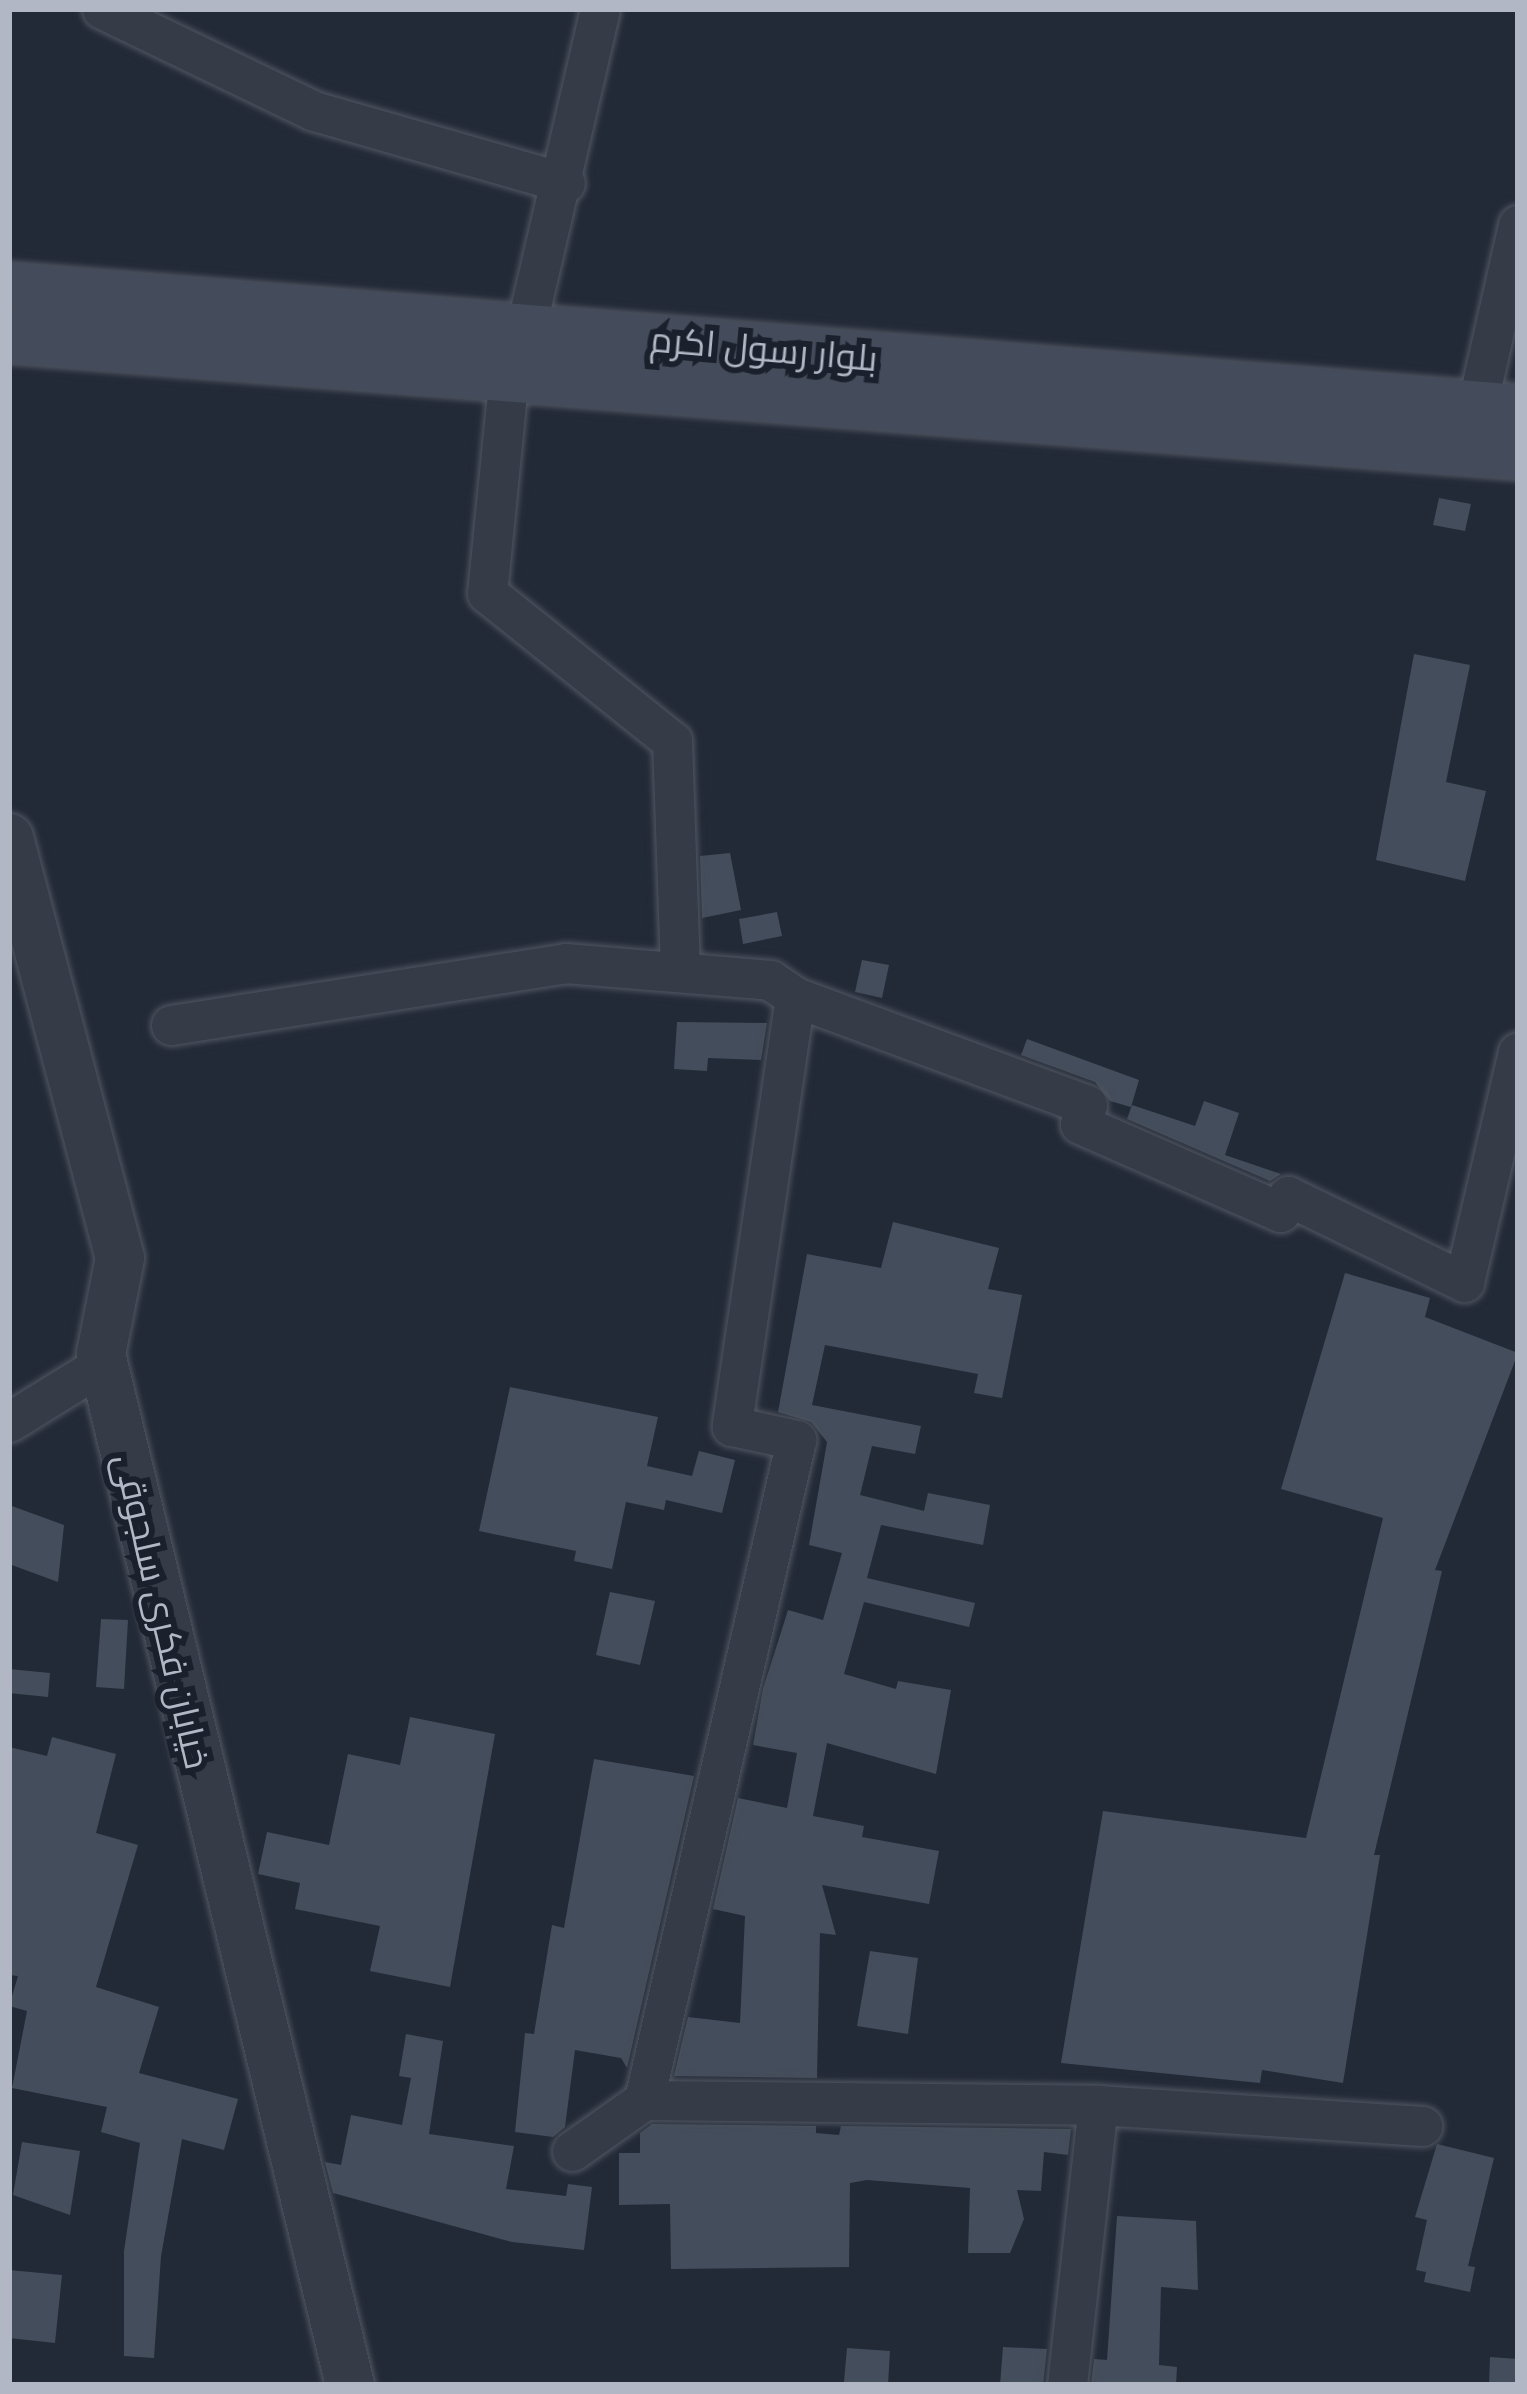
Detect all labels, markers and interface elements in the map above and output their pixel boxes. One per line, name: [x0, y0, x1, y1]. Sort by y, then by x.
street label: بلوار رسول اکرم: [648, 317, 880, 379]
street label: خیابان فکری سلجوقی: [106, 1449, 220, 1773]

